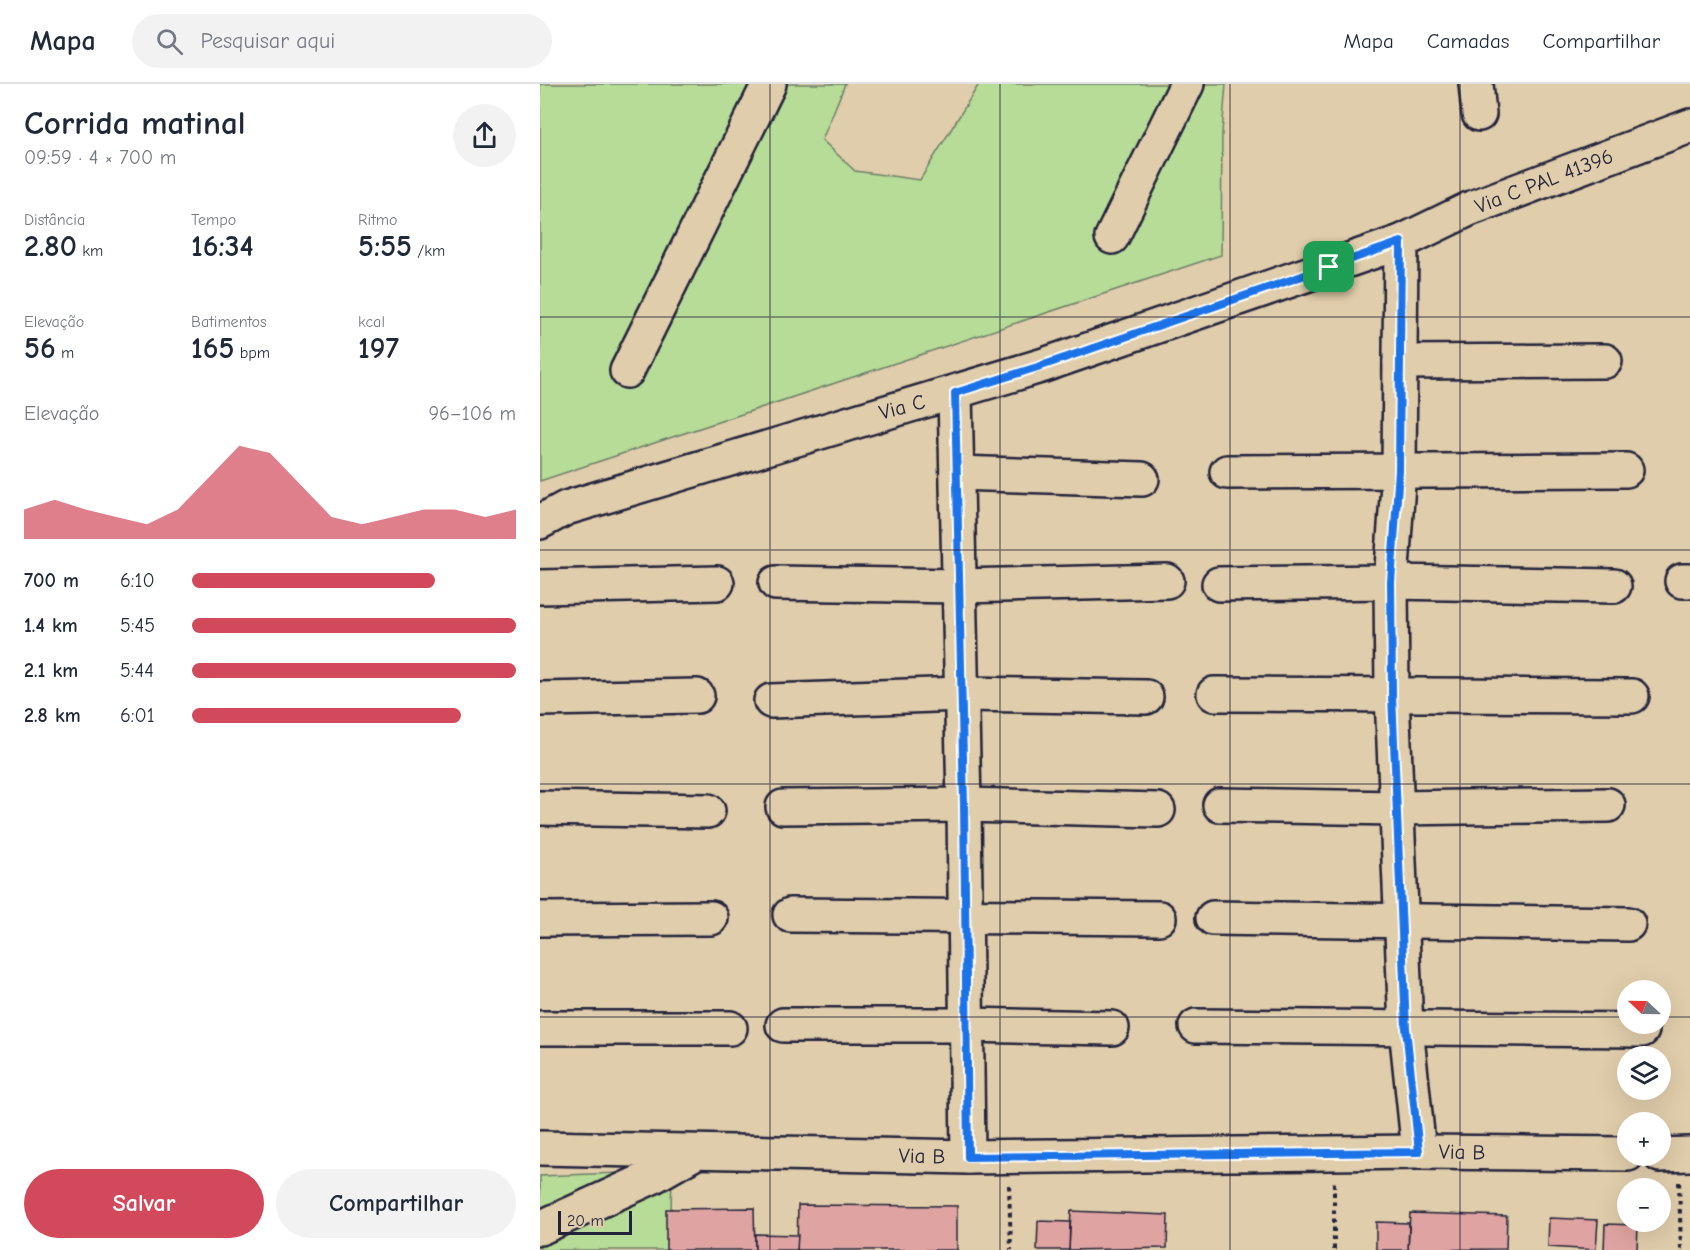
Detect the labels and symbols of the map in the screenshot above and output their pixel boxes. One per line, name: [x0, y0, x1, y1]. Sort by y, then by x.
street label: Via C PAL 41396: [1472, 144, 1616, 218]
pin: [1303, 241, 1354, 292]
street label: Via C: [876, 389, 928, 425]
north arrow: [1617, 980, 1671, 1034]
street label: Via B: [1438, 1140, 1486, 1164]
street label: Via B: [898, 1144, 946, 1168]
scale bar: [558, 1208, 632, 1236]

